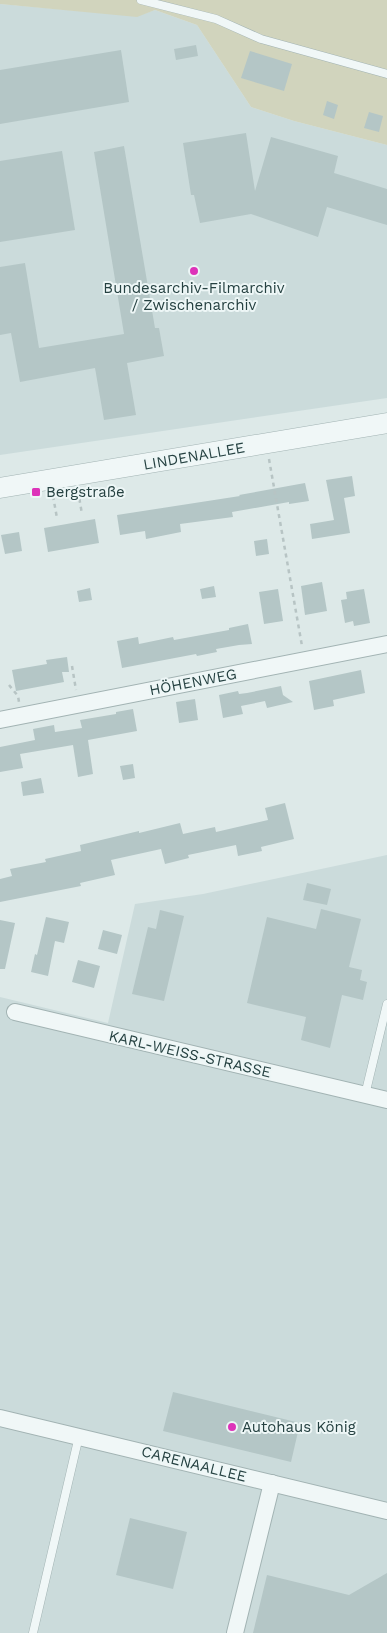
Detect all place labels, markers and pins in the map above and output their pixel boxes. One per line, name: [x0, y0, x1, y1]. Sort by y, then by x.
marker: Bundesarchiv-Filmarchiv / Zwischenarchiv: [188, 265, 200, 277]
place label: Bundesarchiv-Filmarchiv / Zwischenarchiv: [103, 279, 285, 314]
place label: Bergstraße: [46, 483, 125, 501]
marker: Bergstraße: [30, 486, 42, 498]
place label: Autohaus König: [242, 1418, 356, 1436]
marker: Autohaus König: [226, 1421, 238, 1433]

